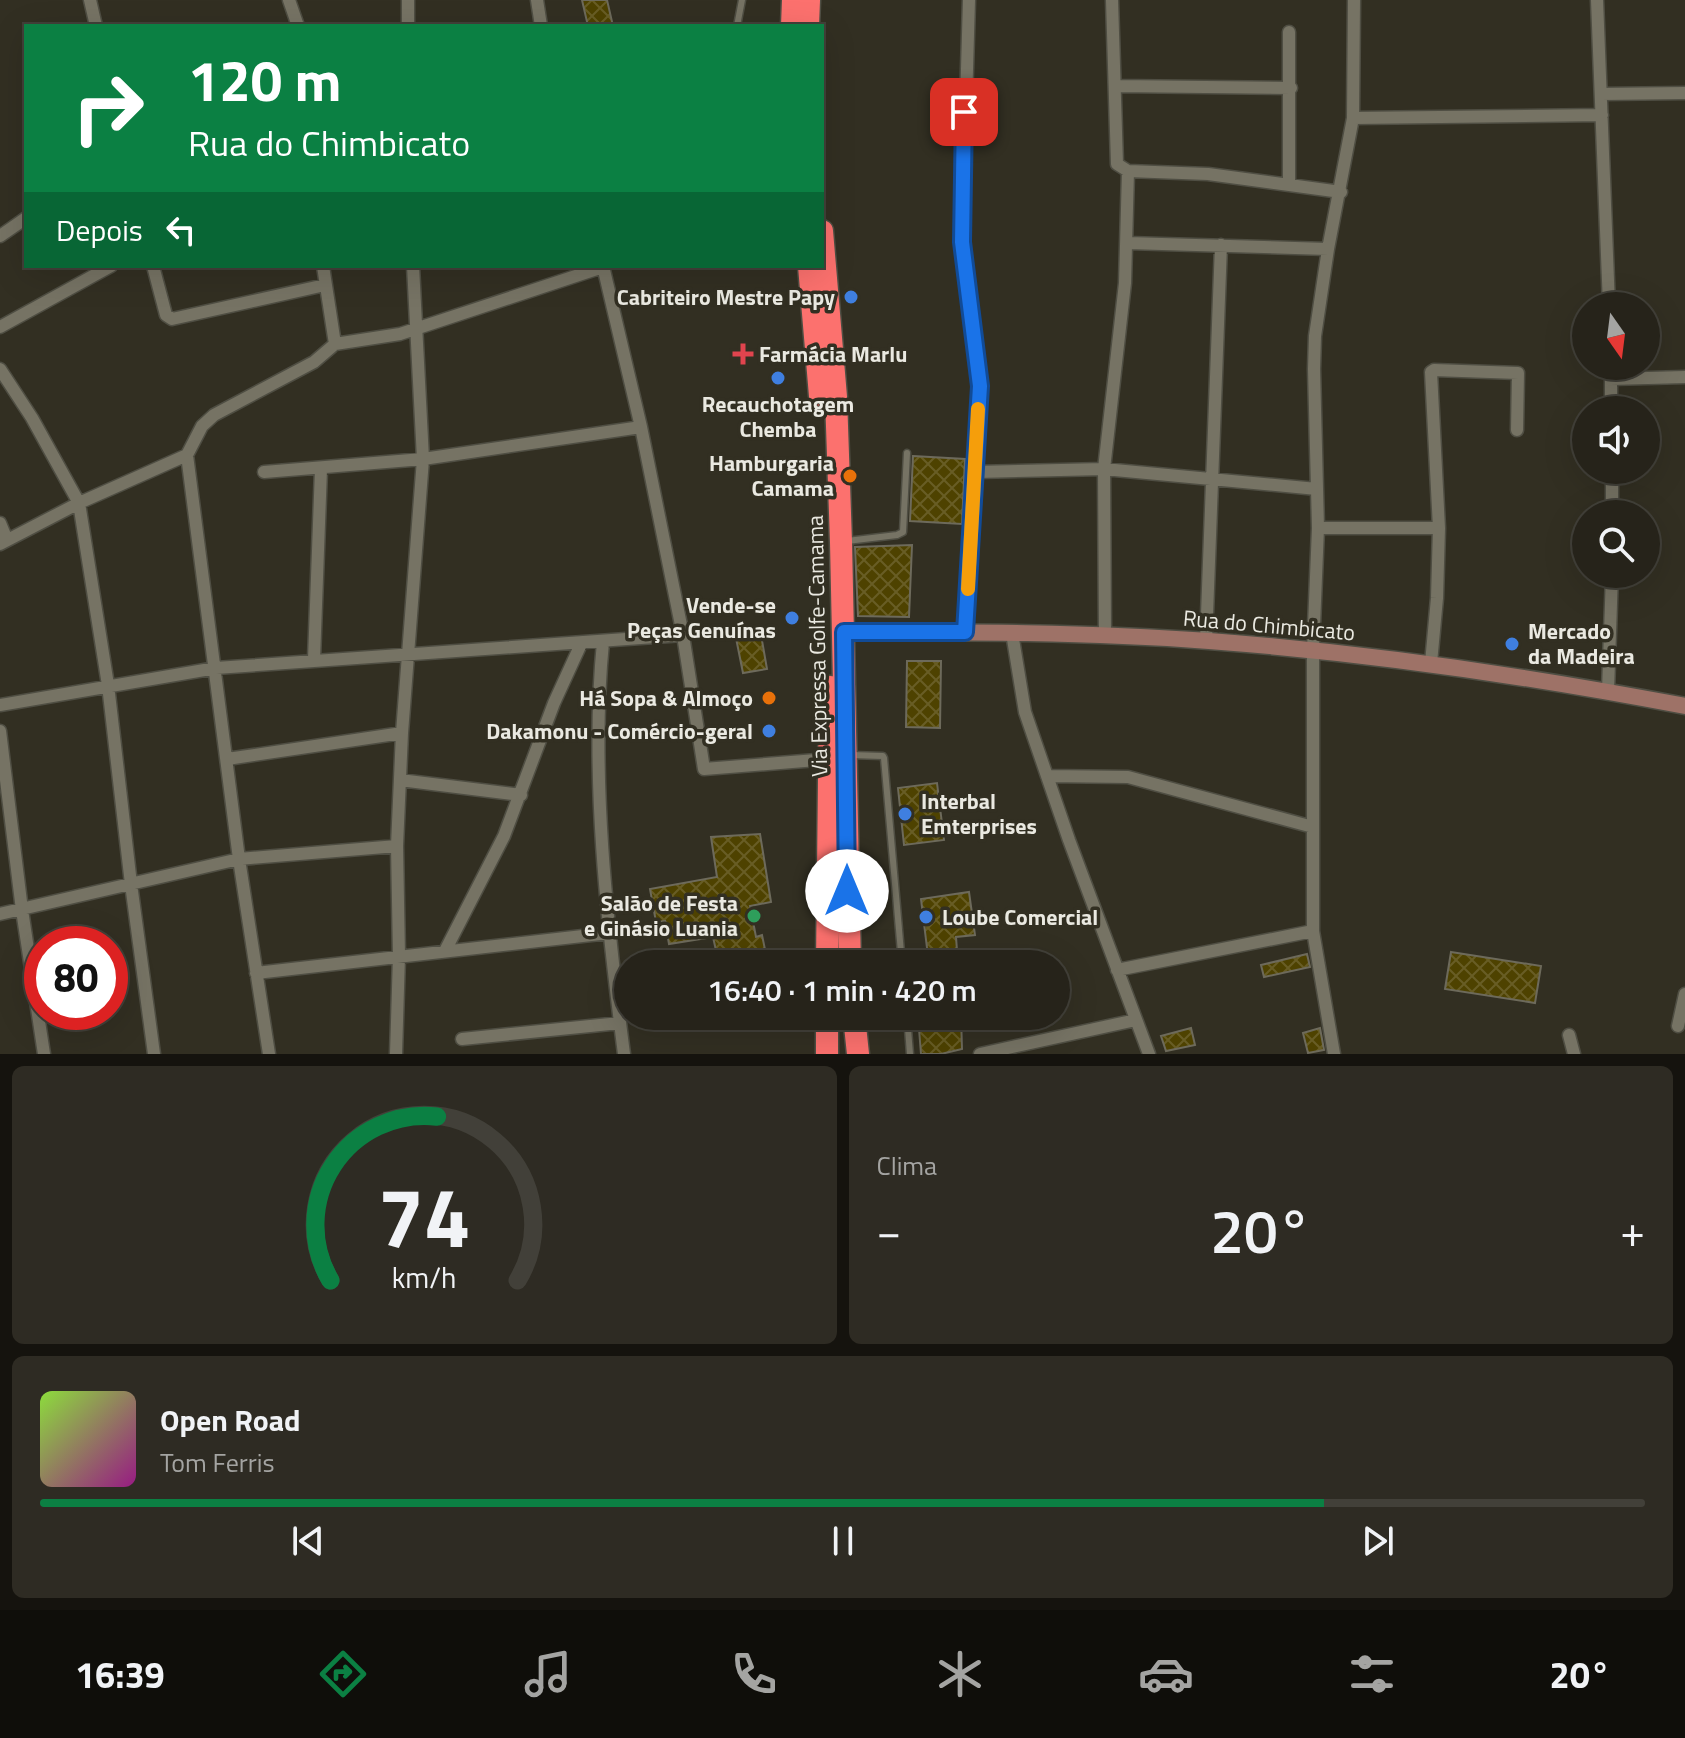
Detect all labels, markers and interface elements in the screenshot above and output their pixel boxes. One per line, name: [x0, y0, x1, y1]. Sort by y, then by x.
text: 120 m: [188, 38, 341, 123]
icon: right: [56, 56, 160, 160]
pin: [930, 78, 998, 146]
icon: arrive: [942, 90, 986, 134]
text: Rua do Chimbicato: [188, 115, 470, 170]
text: Depois: [56, 207, 143, 253]
icon: left: [159, 208, 203, 252]
place label: Cabriteiro Mestre Papy: [617, 280, 835, 314]
marker: Cabriteiro Mestre Papy: [842, 288, 860, 306]
north arrow: [1572, 292, 1660, 380]
map controls: [1572, 292, 1660, 588]
place label: Farmácia Marlu: [759, 337, 907, 371]
marker: Farmácia Marlu: [734, 345, 752, 363]
marker: Recauchotagem Chemba: [769, 369, 787, 387]
place label: Recauchotagem Chemba: [702, 387, 854, 446]
button: sound: [1572, 396, 1660, 484]
place label: Hamburgaria Camama: [709, 446, 834, 505]
marker: Hamburgaria Camama: [841, 467, 859, 485]
button: search: [1572, 500, 1660, 588]
street label: Via Expressa Golfe-Camama: [798, 515, 836, 777]
place label: Vende-se Peças Genuínas: [627, 588, 776, 647]
street label: Rua do Chimbicato: [1182, 601, 1356, 649]
marker: Vende-se Peças Genuínas: [783, 609, 801, 627]
place label: Mercado da Madeira: [1528, 614, 1635, 673]
marker: Mercado da Madeira: [1503, 635, 1521, 653]
place label: Há Sopa & Almoço: [579, 681, 753, 715]
marker: Há Sopa & Almoço: [760, 689, 778, 707]
place label: Dakamonu - Comércio-geral: [486, 714, 753, 748]
marker: Dakamonu - Comércio-geral: [760, 722, 778, 740]
place label: Interbal Emterprises: [921, 784, 1037, 843]
marker: Interbal Emterprises: [896, 805, 914, 823]
position arrow: [805, 849, 889, 933]
place label: Salão de Festa e Ginásio Luania: [584, 886, 738, 945]
place label: Loube Comercial: [942, 900, 1098, 934]
marker: Salão de Festa e Ginásio Luania: [745, 907, 763, 925]
marker: Loube Comercial: [917, 908, 935, 926]
speed limit sign: 80: [24, 926, 128, 1030]
text: 16:40 · 1 min · 420 m: [707, 967, 977, 1013]
text: Clima: [877, 1146, 937, 1185]
text: 74: [378, 1153, 471, 1279]
text: 20°: [1210, 1185, 1311, 1276]
text: −: [877, 1197, 901, 1264]
text: +: [1620, 1197, 1645, 1264]
text: km/h: [392, 1256, 457, 1299]
text: Open Road: [160, 1397, 301, 1443]
text: Tom Ferris: [160, 1443, 275, 1482]
icon: previous: [286, 1519, 330, 1563]
icon: pause: [821, 1519, 865, 1563]
icon: next: [1356, 1519, 1400, 1563]
icon: directions: [315, 1646, 371, 1702]
icon: music: [520, 1646, 576, 1702]
icon: phone: [726, 1646, 782, 1702]
icon: climate: [932, 1646, 988, 1702]
icon: car: [1138, 1646, 1194, 1702]
icon: filters: [1344, 1646, 1400, 1702]
text: 16:39: [75, 1647, 165, 1702]
text: 20°: [1550, 1647, 1610, 1702]

